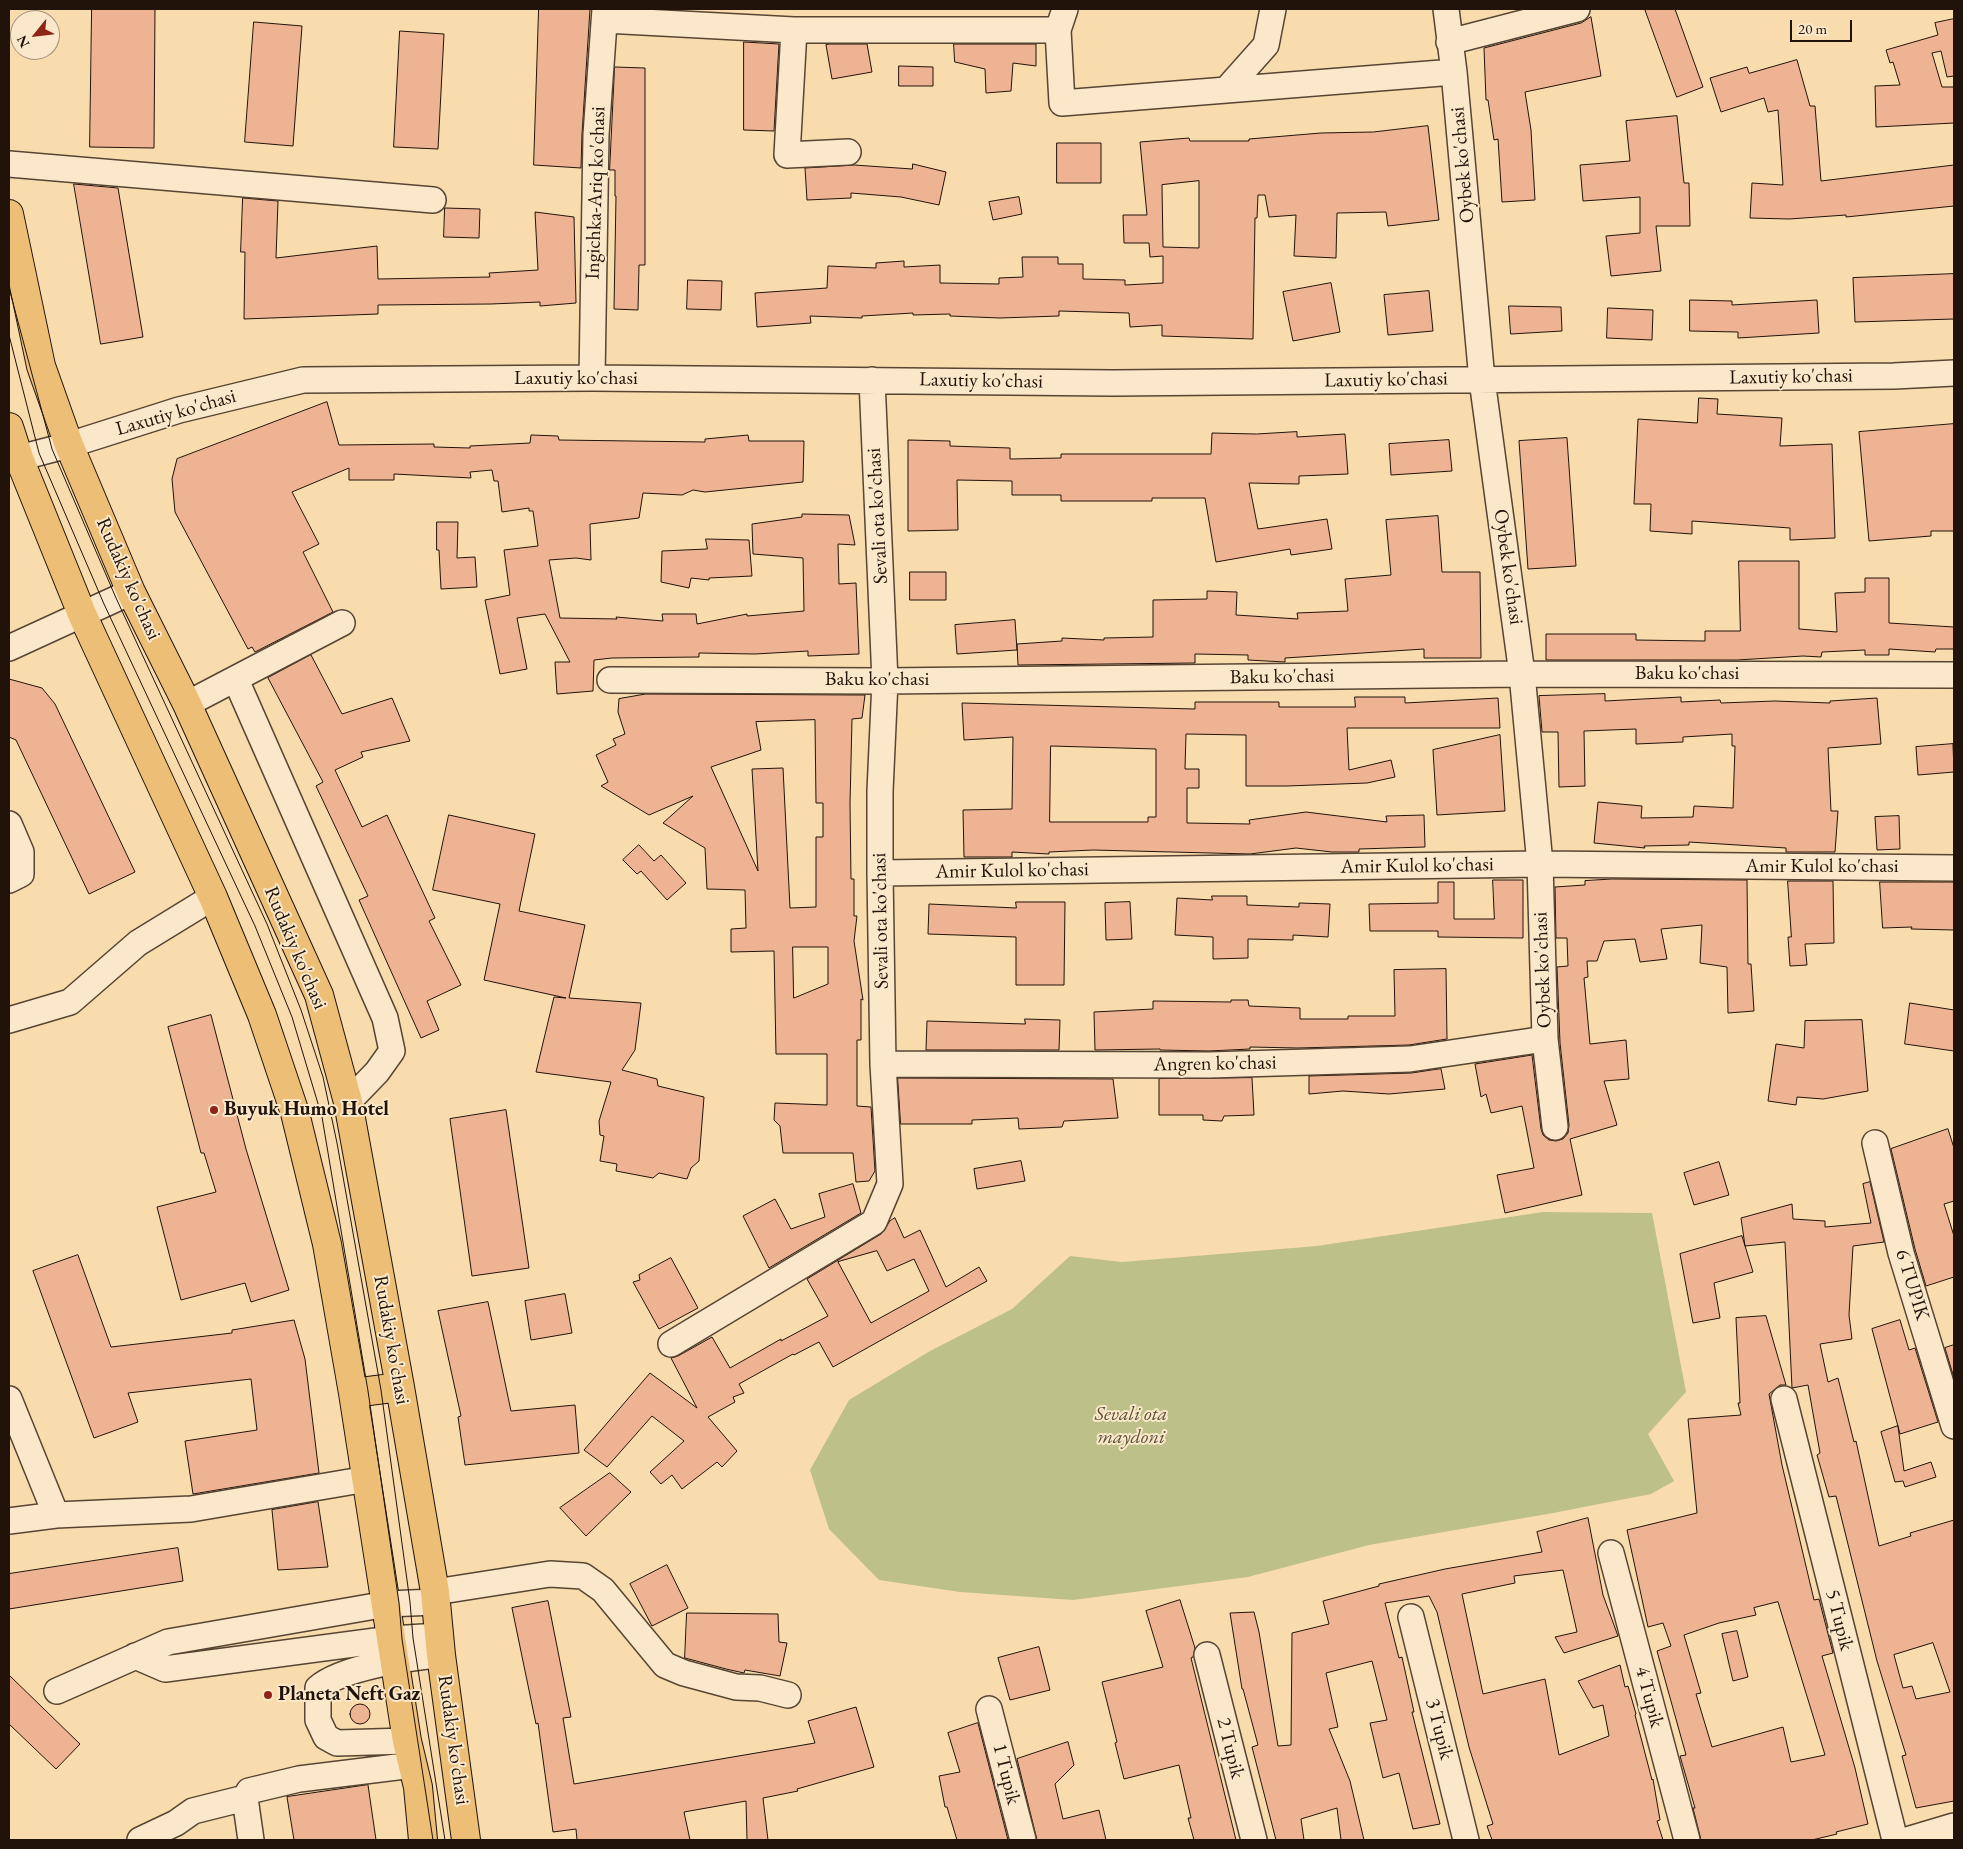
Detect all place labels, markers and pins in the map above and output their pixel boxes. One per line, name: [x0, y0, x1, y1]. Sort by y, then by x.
place label: Buyuk Humo Hotel: [224, 1098, 389, 1122]
marker: Buyuk Humo Hotel: [208, 1104, 220, 1116]
place label: Planeta Neft Gaz: [278, 1683, 420, 1707]
marker: Planeta Neft Gaz: [262, 1689, 274, 1701]

